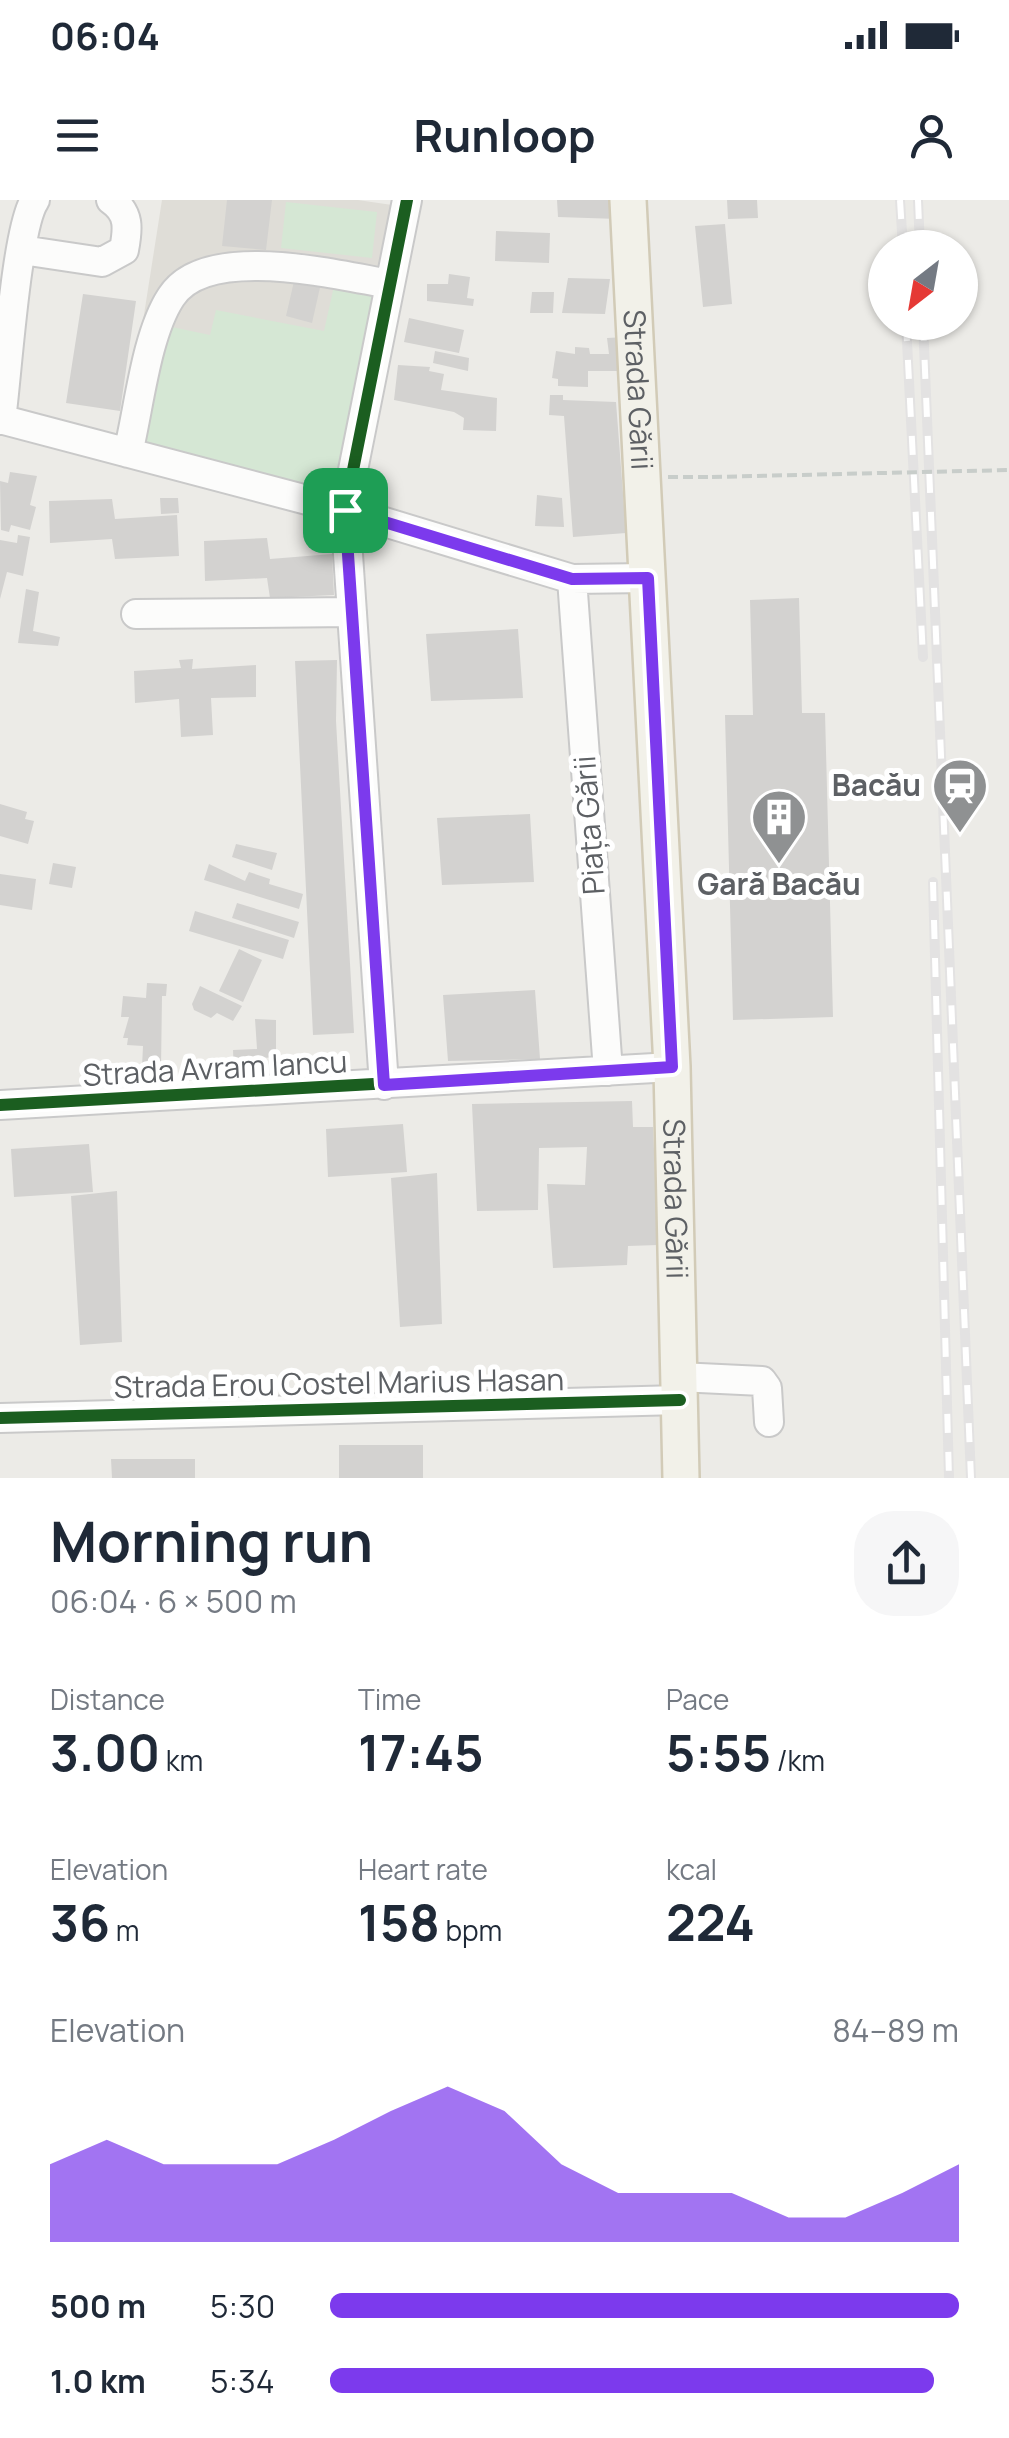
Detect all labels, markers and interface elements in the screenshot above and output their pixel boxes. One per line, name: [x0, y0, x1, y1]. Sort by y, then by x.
text: 06:04: [50, 9, 160, 61]
text: Runloop: [414, 104, 595, 166]
icon: menu: [50, 108, 105, 163]
icon: person: [904, 108, 959, 163]
north arrow: [868, 230, 978, 340]
map controls: [868, 230, 978, 340]
street label: Strada Gării: [615, 308, 664, 471]
pin: [303, 468, 388, 553]
icon: arrive: [318, 483, 373, 538]
street label: Piața Gării: [563, 754, 614, 896]
station icon: Bacău: [930, 756, 990, 835]
place label: Bacău: [832, 764, 921, 805]
building icon: Gară Bacău: [749, 787, 809, 866]
place label: Gară Bacău: [697, 863, 861, 904]
street label: Strada Avram Iancu: [82, 1040, 348, 1095]
street label: Strada Gării: [654, 1118, 699, 1280]
street label: Strada Erou Costel Marius Hasan: [113, 1358, 565, 1407]
text: Morning run: [50, 1503, 373, 1579]
button: share: [854, 1511, 959, 1616]
text: 06:04 · 6 × 500 m: [50, 1579, 297, 1623]
text: Distance: [50, 1680, 165, 1718]
text: Time: [358, 1680, 421, 1718]
text: Pace: [666, 1680, 729, 1718]
text: 3.00: [50, 1718, 160, 1786]
text: 17:45: [358, 1718, 483, 1786]
text: 5:55: [666, 1718, 771, 1786]
text: km: [160, 1741, 203, 1779]
text: /km: [771, 1741, 825, 1779]
text: Elevation: [50, 1850, 168, 1888]
text: Heart rate: [358, 1850, 488, 1888]
text: kcal: [666, 1850, 717, 1888]
text: 36: [50, 1888, 110, 1956]
text: 158: [358, 1888, 440, 1956]
text: 224: [666, 1888, 755, 1956]
text: m: [110, 1911, 140, 1949]
text: bpm: [440, 1911, 502, 1949]
text: Elevation: [50, 2008, 185, 2052]
text: 84–89 m: [832, 2008, 959, 2052]
text: 500 m: [50, 2284, 146, 2328]
text: 5:30: [210, 2284, 275, 2328]
text: 1.0 km: [50, 2359, 146, 2403]
text: 5:34: [210, 2359, 275, 2403]

